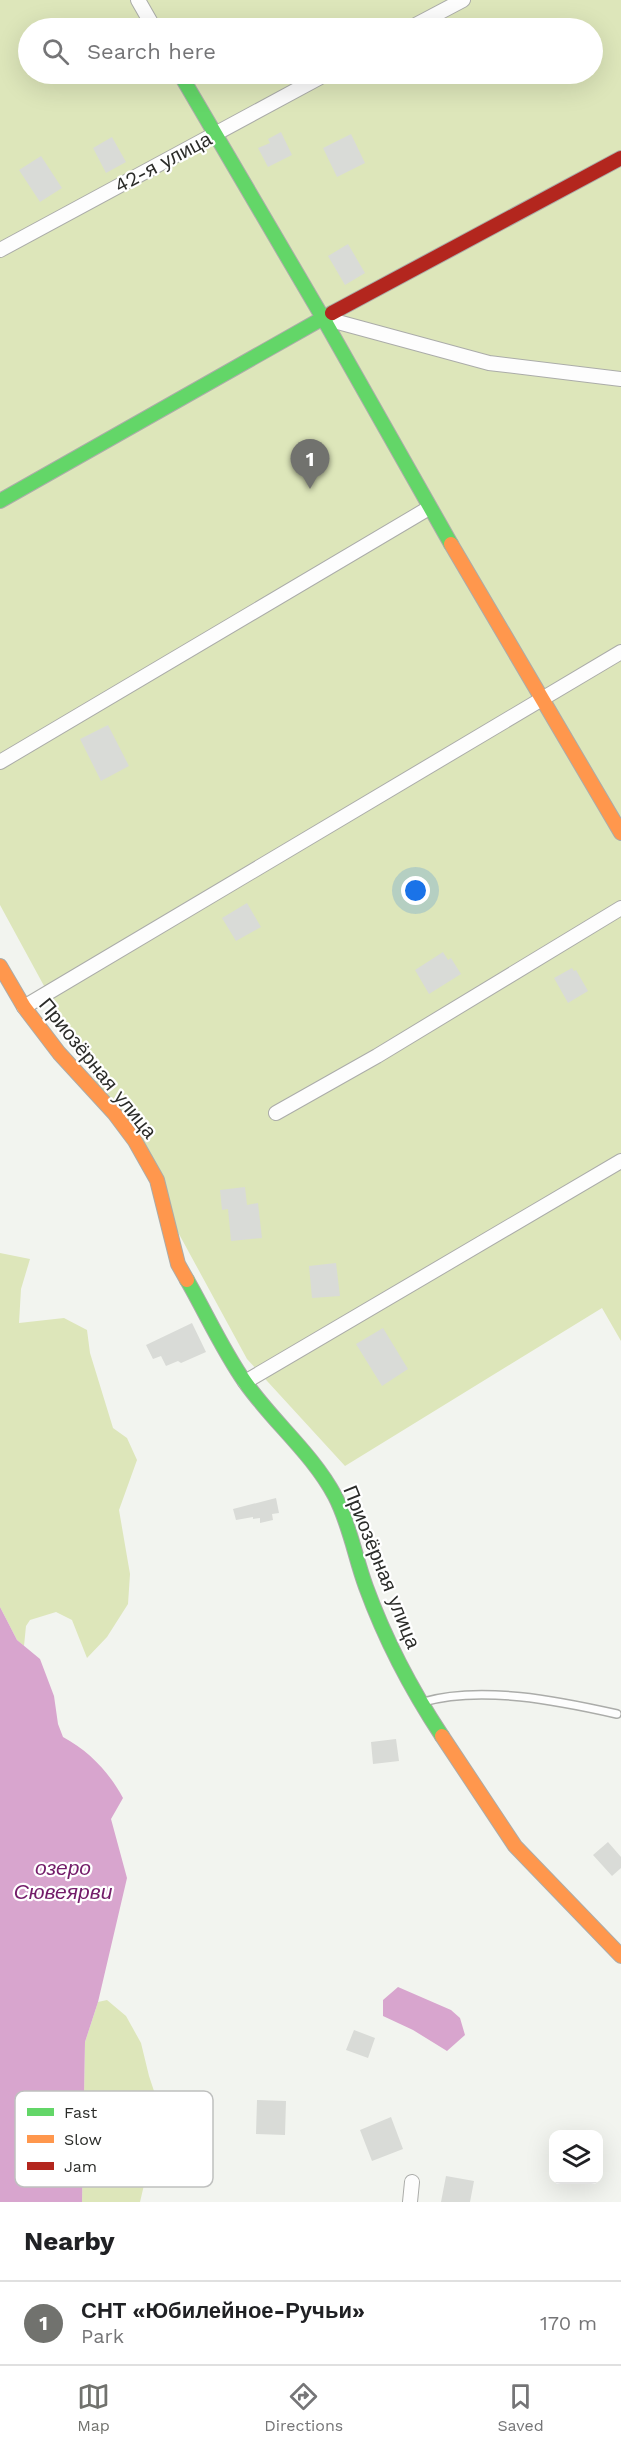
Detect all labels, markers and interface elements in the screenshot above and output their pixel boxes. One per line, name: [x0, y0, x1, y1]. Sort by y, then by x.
search box: [18, 18, 603, 84]
icon: search: [39, 35, 72, 68]
text: Search here: [87, 39, 216, 64]
street label: 42-я улица: [110, 126, 216, 198]
pin: 1: [290, 440, 330, 489]
your location: [401, 876, 430, 905]
street label: Приозёрная улица: [34, 993, 163, 1144]
street label: Приозёрная улица: [338, 1482, 426, 1653]
water label: озеро Сювеярви: [14, 1855, 113, 1904]
legend: [15, 2091, 213, 2187]
text: Fast: [64, 2103, 97, 2122]
text: Slow: [64, 2130, 102, 2149]
map controls: [549, 2130, 603, 2184]
button: layers: [549, 2130, 603, 2184]
text: Jam: [64, 2157, 97, 2176]
text: Nearby: [24, 2226, 115, 2256]
text: СНТ «Юбилейное-Ручьи»: [81, 2298, 365, 2323]
text: 1: [39, 2311, 48, 2335]
text: 170 m: [540, 2311, 597, 2335]
text: Park: [81, 2324, 124, 2348]
tab: Map: [77, 2380, 110, 2435]
tab: Directions: [264, 2380, 343, 2435]
tab: Saved: [497, 2380, 544, 2435]

